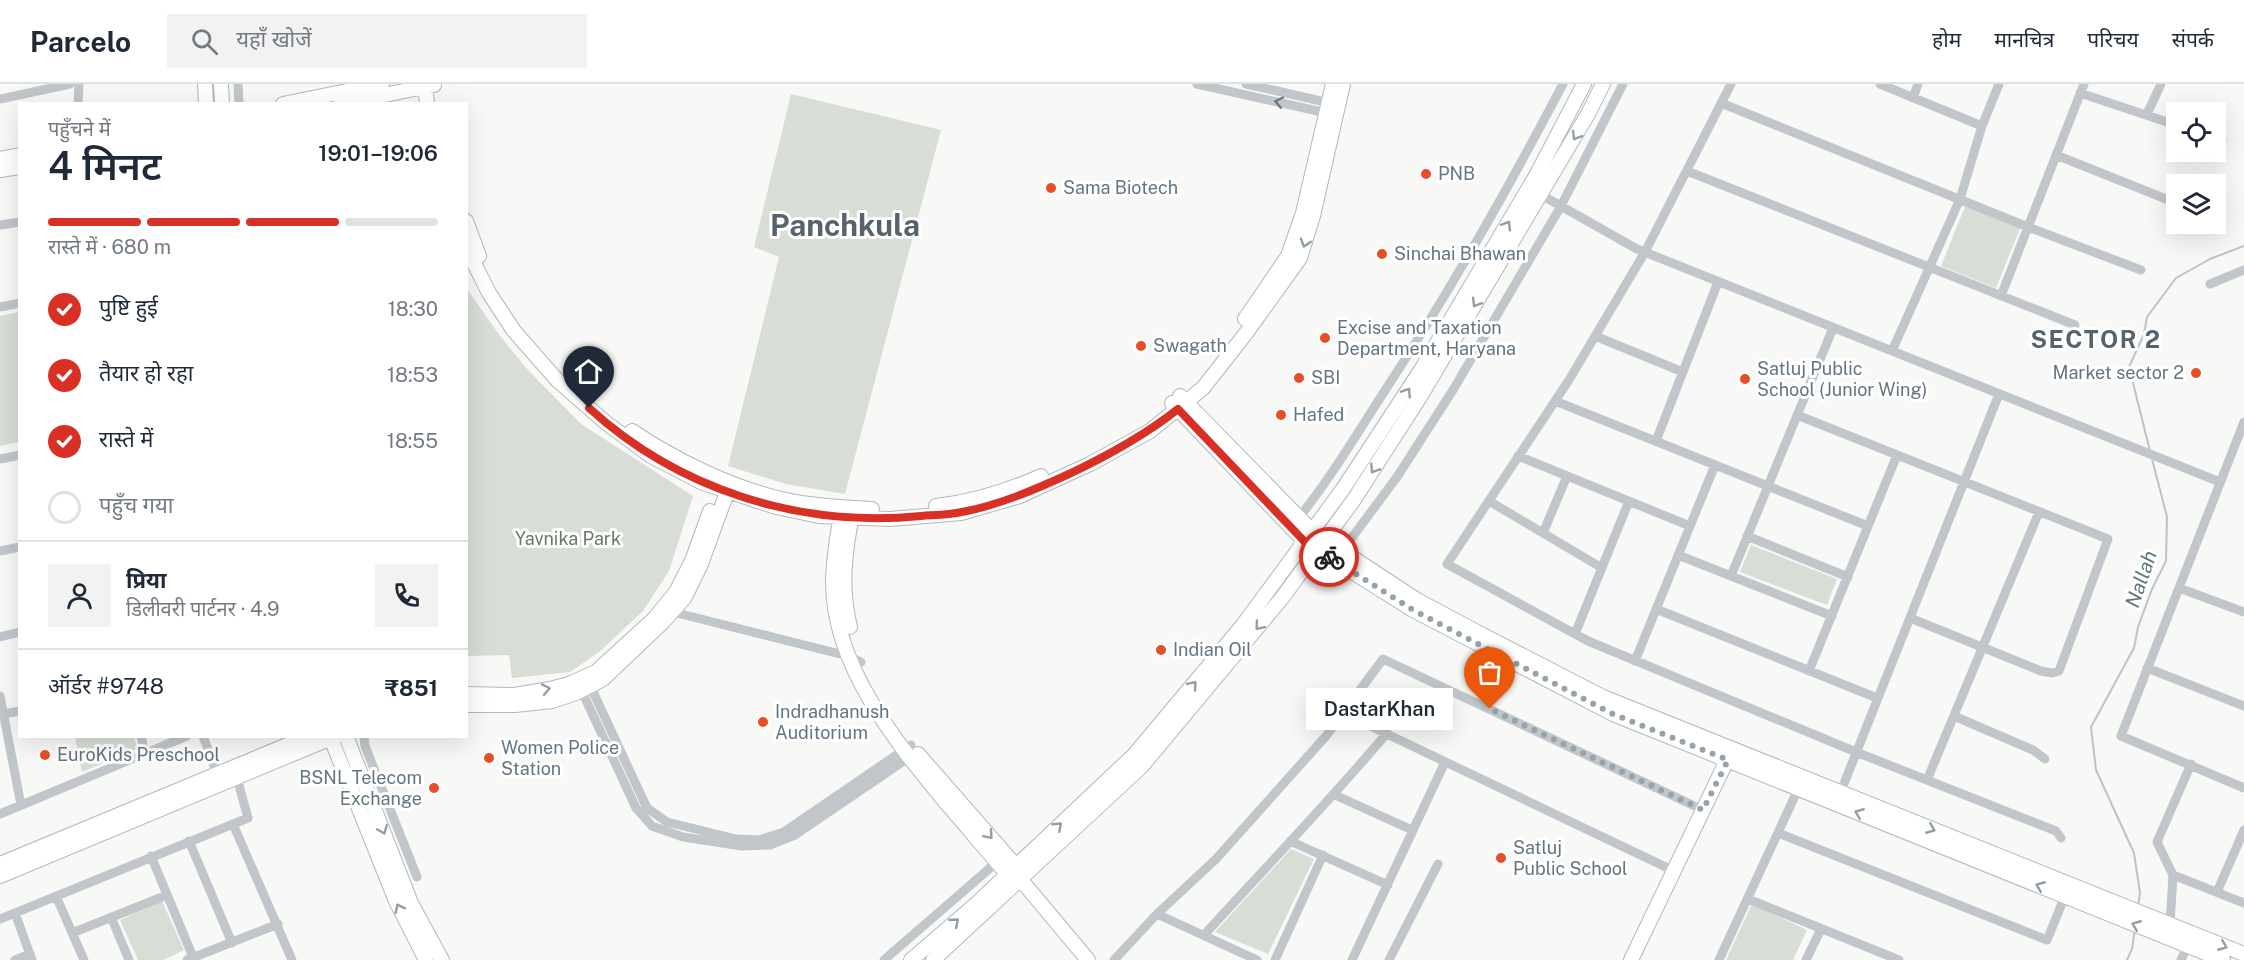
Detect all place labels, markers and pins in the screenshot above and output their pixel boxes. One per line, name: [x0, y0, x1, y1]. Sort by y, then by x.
place label: PNB: [1438, 163, 1475, 184]
marker: PNB: [1419, 167, 1433, 181]
place label: Sama Biotech: [1063, 177, 1178, 198]
marker: Sama Biotech: [1044, 181, 1058, 195]
place label: Sinchai Bhawan: [1394, 243, 1526, 264]
marker: Sinchai Bhawan: [1375, 247, 1389, 261]
place label: Excise and Taxation Department, Haryana: [1337, 317, 1516, 359]
marker: Excise and Taxation Department, Haryana: [1318, 331, 1332, 345]
place label: Swagath: [1153, 335, 1227, 356]
marker: Swagath: [1134, 339, 1148, 353]
pin: [563, 346, 614, 408]
place label: Satluj Public School (Junior Wing): [1757, 358, 1927, 400]
place label: Market sector 2: [2053, 362, 2184, 383]
marker: Market sector 2: [2189, 366, 2203, 380]
place label: SBI: [1311, 367, 1340, 388]
marker: SBI: [1292, 371, 1306, 385]
marker: Satluj Public School (Junior Wing): [1738, 372, 1752, 386]
place label: Hafed: [1293, 404, 1344, 425]
marker: Hafed: [1274, 408, 1288, 422]
place label: Indian Oil: [1173, 639, 1252, 660]
marker: Indian Oil: [1154, 643, 1168, 657]
pin: [1464, 647, 1515, 709]
callout: DastarKhan: [1307, 688, 1454, 730]
place label: Indradhanush Auditorium: [775, 701, 889, 743]
marker: Indradhanush Auditorium: [756, 715, 770, 729]
place label: Women Police Station: [501, 737, 619, 779]
place label: EuroKids Preschool: [57, 744, 220, 765]
marker: EuroKids Preschool: [38, 748, 52, 762]
marker: Women Police Station: [482, 751, 496, 765]
place label: BSNL Telecom Exchange: [299, 767, 422, 809]
marker: BSNL Telecom Exchange: [427, 781, 441, 795]
place label: Satluj Public School: [1513, 837, 1627, 879]
marker: Satluj Public School: [1494, 851, 1508, 865]

